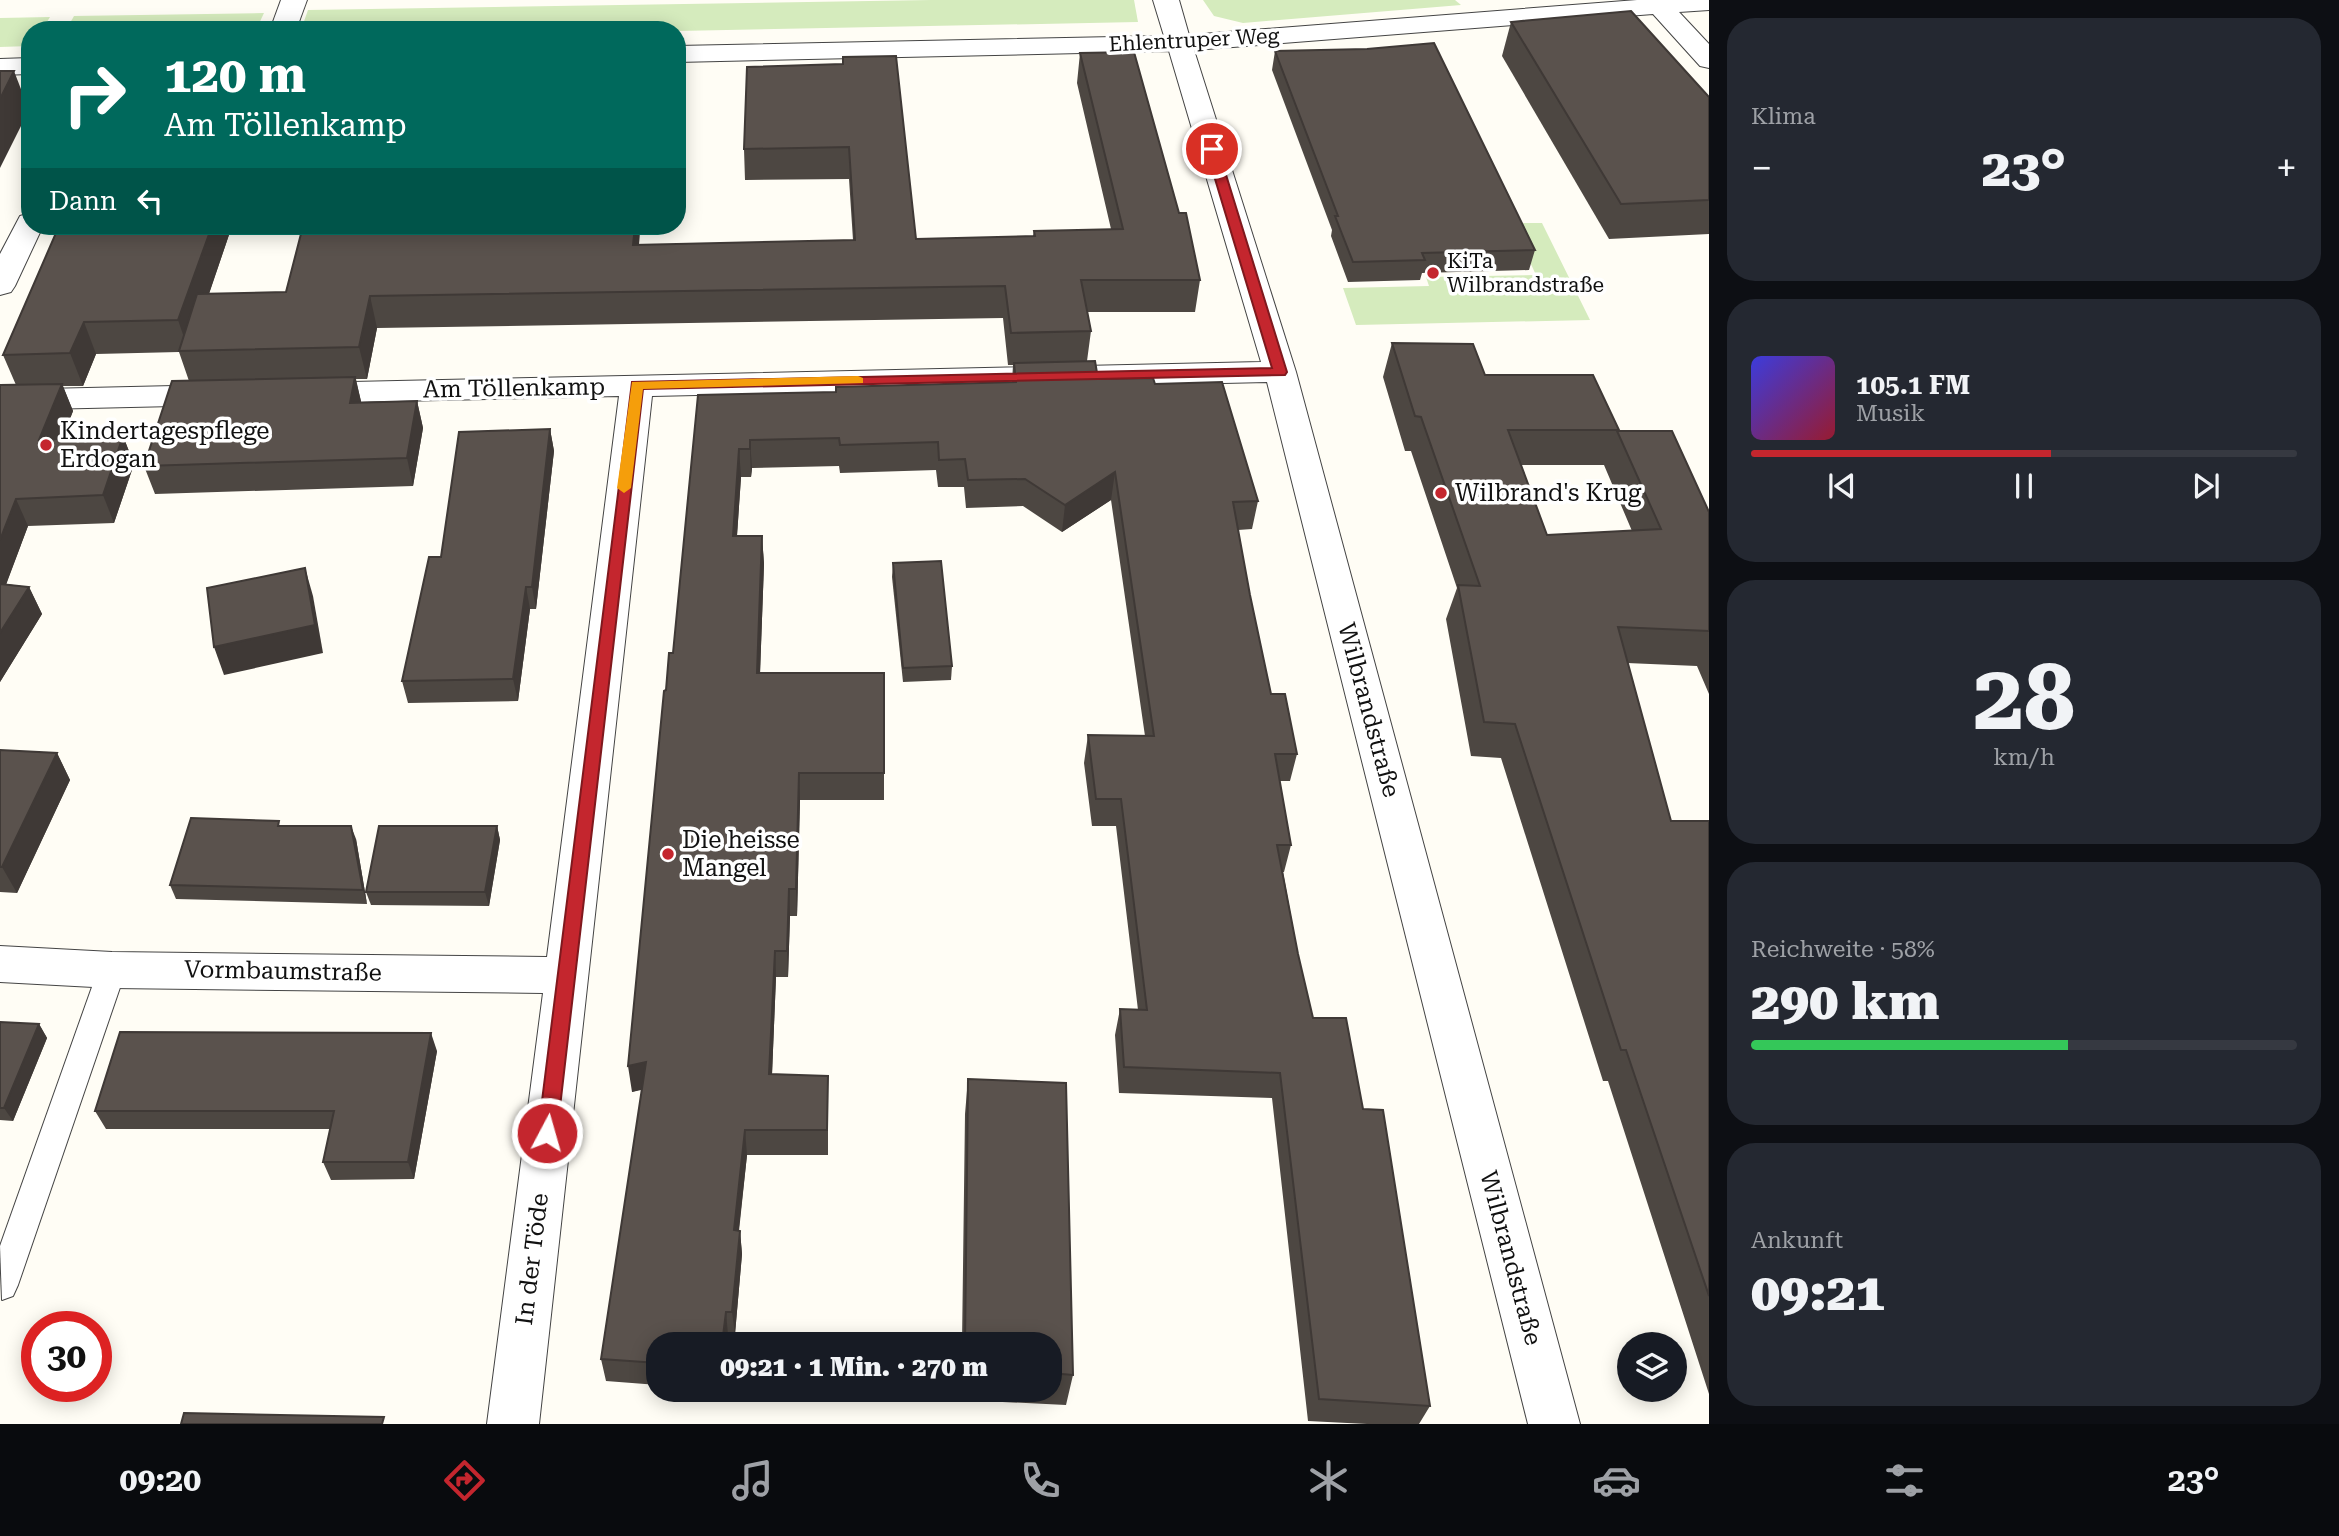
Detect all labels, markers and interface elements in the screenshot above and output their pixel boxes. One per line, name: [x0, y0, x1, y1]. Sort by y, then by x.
street label: Ehlentruper Weg: [1108, 24, 1280, 56]
text: 120 m: [164, 47, 306, 104]
icon: right: [49, 49, 140, 140]
text: Klima: [1751, 103, 1816, 130]
text: Am Töllenkamp: [164, 106, 407, 144]
pin: [1182, 119, 1242, 179]
icon: arrive: [1193, 130, 1231, 168]
text: 23°: [1982, 138, 2066, 199]
text: −: [1751, 146, 1772, 190]
text: +: [2276, 146, 2297, 190]
icon: left: [131, 182, 169, 220]
text: Dann: [49, 186, 117, 216]
place label: KiTa Wilbrandstraße: [1447, 249, 1604, 297]
marker: KiTa Wilbrandstraße: [1425, 265, 1441, 281]
text: 105.1 FM: [1856, 370, 1970, 400]
street label: Am Töllenkamp: [423, 372, 605, 404]
text: Musik: [1856, 400, 1925, 427]
place label: Kindertagespflege Erdogan: [60, 417, 270, 473]
marker: Kindertagespflege Erdogan: [38, 437, 54, 453]
icon: previous: [1823, 467, 1861, 505]
icon: pause: [2005, 467, 2043, 505]
icon: next: [2187, 467, 2225, 505]
place label: Wilbrand's Krug: [1455, 479, 1642, 507]
marker: Wilbrand's Krug: [1433, 485, 1449, 501]
street label: Wilbrandstraße: [1332, 620, 1406, 800]
text: 28: [1973, 645, 2075, 751]
text: km/h: [1993, 744, 2055, 771]
place label: Die heisse Mangel: [682, 826, 800, 882]
marker: Die heisse Mangel: [660, 846, 676, 862]
text: Reichweite · 58%: [1751, 936, 1935, 963]
street label: Vormbaumstraße: [184, 955, 382, 987]
text: 290 km: [1751, 971, 1939, 1032]
position arrow: [510, 1096, 584, 1170]
street label: Wilbrandstraße: [1474, 1168, 1548, 1348]
street label: In der Töde: [510, 1191, 554, 1327]
text: Ankunft: [1751, 1227, 1843, 1254]
text: 09:21: [1751, 1262, 1885, 1323]
speed limit sign: 30: [21, 1311, 112, 1402]
map controls: [1617, 1332, 1687, 1402]
button: layers: [1617, 1332, 1687, 1402]
text: 09:21 · 1 Min. · 270 m: [720, 1352, 988, 1382]
icon: directions: [440, 1456, 489, 1505]
icon: music: [728, 1456, 777, 1505]
icon: phone: [1016, 1456, 1065, 1505]
icon: climate: [1304, 1456, 1353, 1505]
icon: car: [1592, 1456, 1641, 1505]
icon: filters: [1880, 1456, 1929, 1505]
text: 09:20: [119, 1461, 201, 1499]
text: 23°: [2168, 1461, 2220, 1499]

